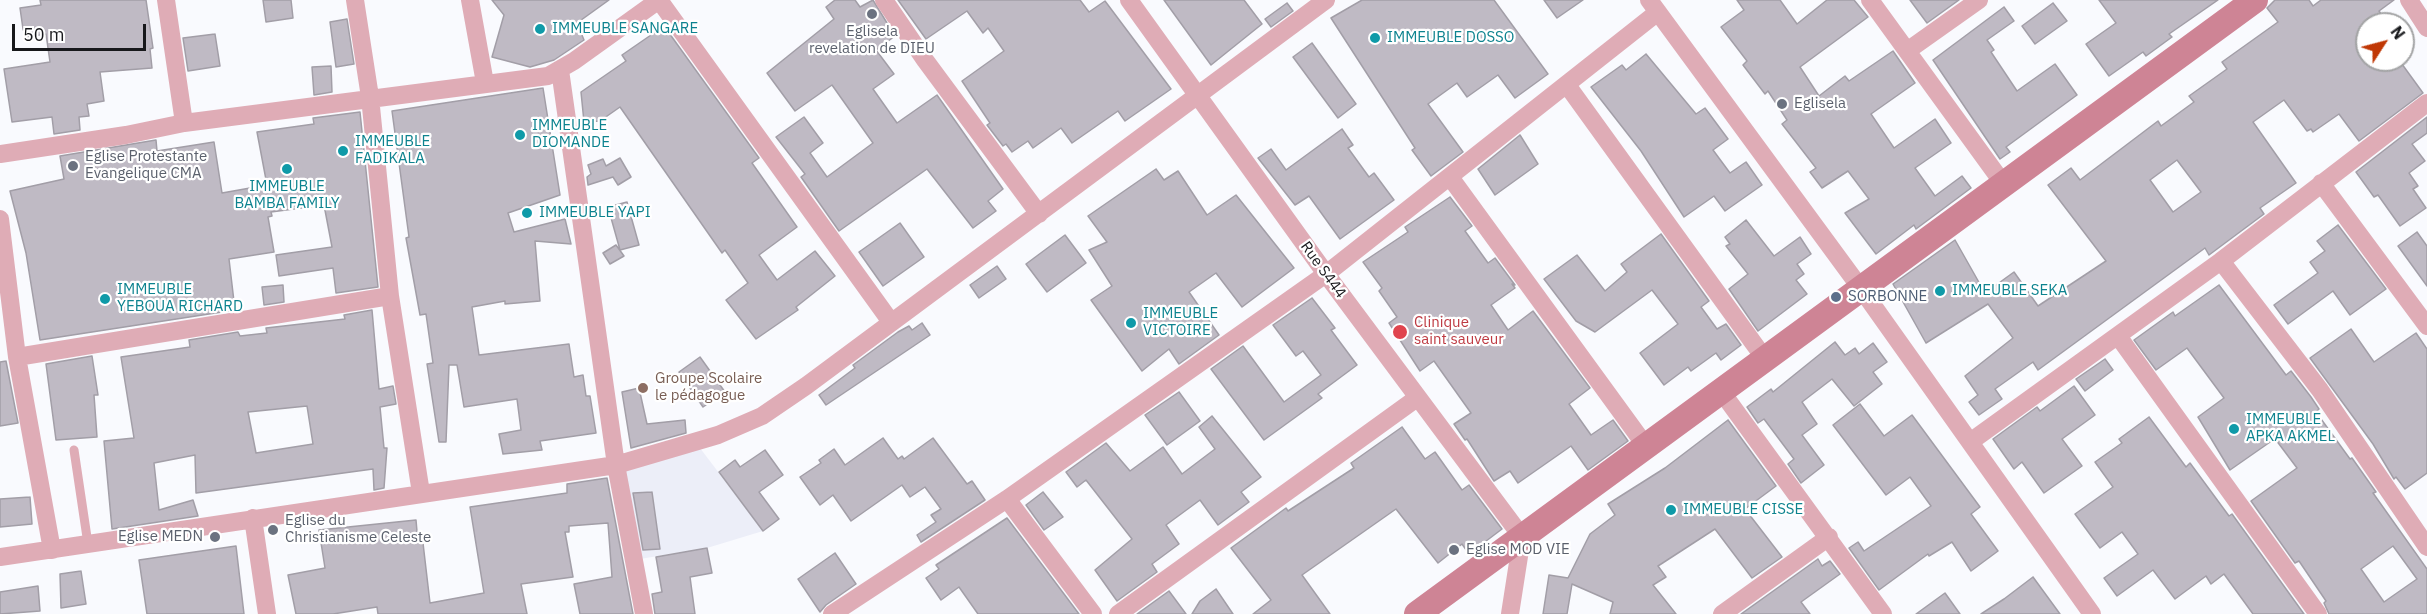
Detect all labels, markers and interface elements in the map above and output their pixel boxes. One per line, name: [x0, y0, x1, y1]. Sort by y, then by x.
marker: Eglisela revelation de DIEU: [865, 7, 879, 21]
scale bar: [15, 12, 148, 50]
north arrow: [2355, 12, 2415, 72]
place label: IMMEUBLE SANGARE: [552, 20, 698, 38]
marker: IMMEUBLE SANGARE: [533, 22, 547, 36]
text: N: [2386, 22, 2409, 43]
text: 50 m: [23, 23, 65, 46]
place label: Eglisela revelation de DIEU: [809, 23, 935, 58]
place label: IMMEUBLE DOSSO: [1387, 29, 1514, 47]
marker: IMMEUBLE DOSSO: [1368, 31, 1382, 45]
place label: Eglisela: [1794, 95, 1846, 113]
marker: Eglisela: [1775, 97, 1789, 111]
place label: IMMEUBLE DIOMANDE: [532, 117, 610, 152]
marker: IMMEUBLE DIOMANDE: [513, 128, 527, 142]
place label: IMMEUBLE FADIKALA: [355, 133, 430, 168]
marker: IMMEUBLE FADIKALA: [336, 144, 350, 158]
place label: Eglise Protestante Evangelique CMA: [85, 148, 207, 183]
marker: Eglise Protestante Evangelique CMA: [66, 159, 80, 173]
marker: IMMEUBLE BAMBA FAMILY: [280, 162, 294, 176]
place label: IMMEUBLE BAMBA FAMILY: [234, 178, 340, 213]
place label: IMMEUBLE YAPI: [539, 204, 651, 222]
marker: IMMEUBLE YAPI: [520, 206, 534, 220]
street label: Rue S444: [1296, 238, 1350, 302]
place label: IMMEUBLE YEBOUA RICHARD: [117, 281, 243, 316]
place label: IMMEUBLE SEKA: [1952, 282, 2067, 300]
marker: IMMEUBLE SEKA: [1933, 284, 1947, 298]
place label: SORBONNE: [1848, 288, 1927, 306]
marker: SORBONNE: [1829, 290, 1843, 304]
marker: IMMEUBLE YEBOUA RICHARD: [98, 292, 112, 306]
place label: IMMEUBLE VICTOIRE: [1143, 305, 1218, 340]
place label: Clinique saint sauveur: [1414, 314, 1504, 349]
marker: IMMEUBLE VICTOIRE: [1124, 316, 1138, 330]
marker: Clinique saint sauveur: [1391, 323, 1409, 341]
place label: Groupe Scolaire le pédagogue: [655, 370, 762, 405]
marker: Groupe Scolaire le pédagogue: [636, 381, 650, 395]
place label: IMMEUBLE APKA AKMEL: [2246, 411, 2335, 446]
marker: IMMEUBLE APKA AKMEL: [2227, 422, 2241, 436]
place label: IMMEUBLE CISSE: [1683, 501, 1803, 519]
marker: IMMEUBLE CISSE: [1664, 503, 1678, 517]
place label: Eglise du Christianisme Celeste: [285, 512, 431, 547]
marker: Eglise du Christianisme Celeste: [266, 523, 280, 537]
place label: Eglise MEDN: [118, 528, 203, 546]
marker: Eglise MEDN: [208, 530, 222, 544]
place label: Eglise MOD VIE: [1466, 541, 1570, 559]
marker: Eglise MOD VIE: [1447, 543, 1461, 557]

